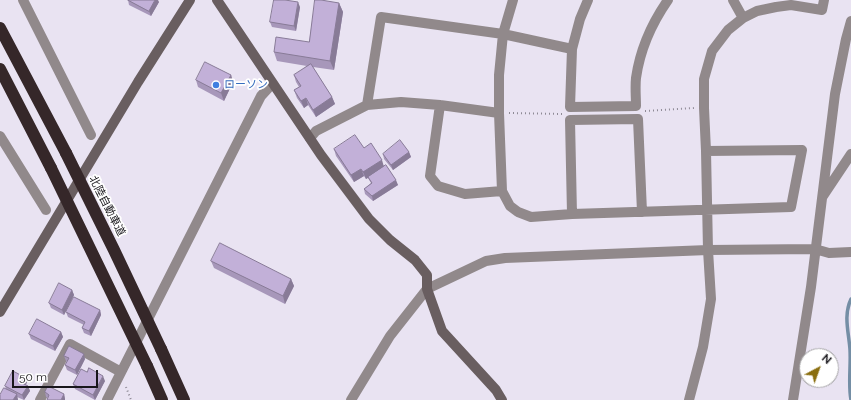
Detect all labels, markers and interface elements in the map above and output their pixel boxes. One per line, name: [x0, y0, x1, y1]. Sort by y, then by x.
place label: ローソン: [224, 78, 268, 92]
marker: ローソン: [211, 80, 221, 90]
street label: 北陸自動車道: [86, 174, 128, 238]
north arrow: [799, 348, 839, 388]
text: N: [819, 352, 834, 367]
scale bar: [14, 362, 100, 388]
text: 50 m: [19, 370, 47, 384]

